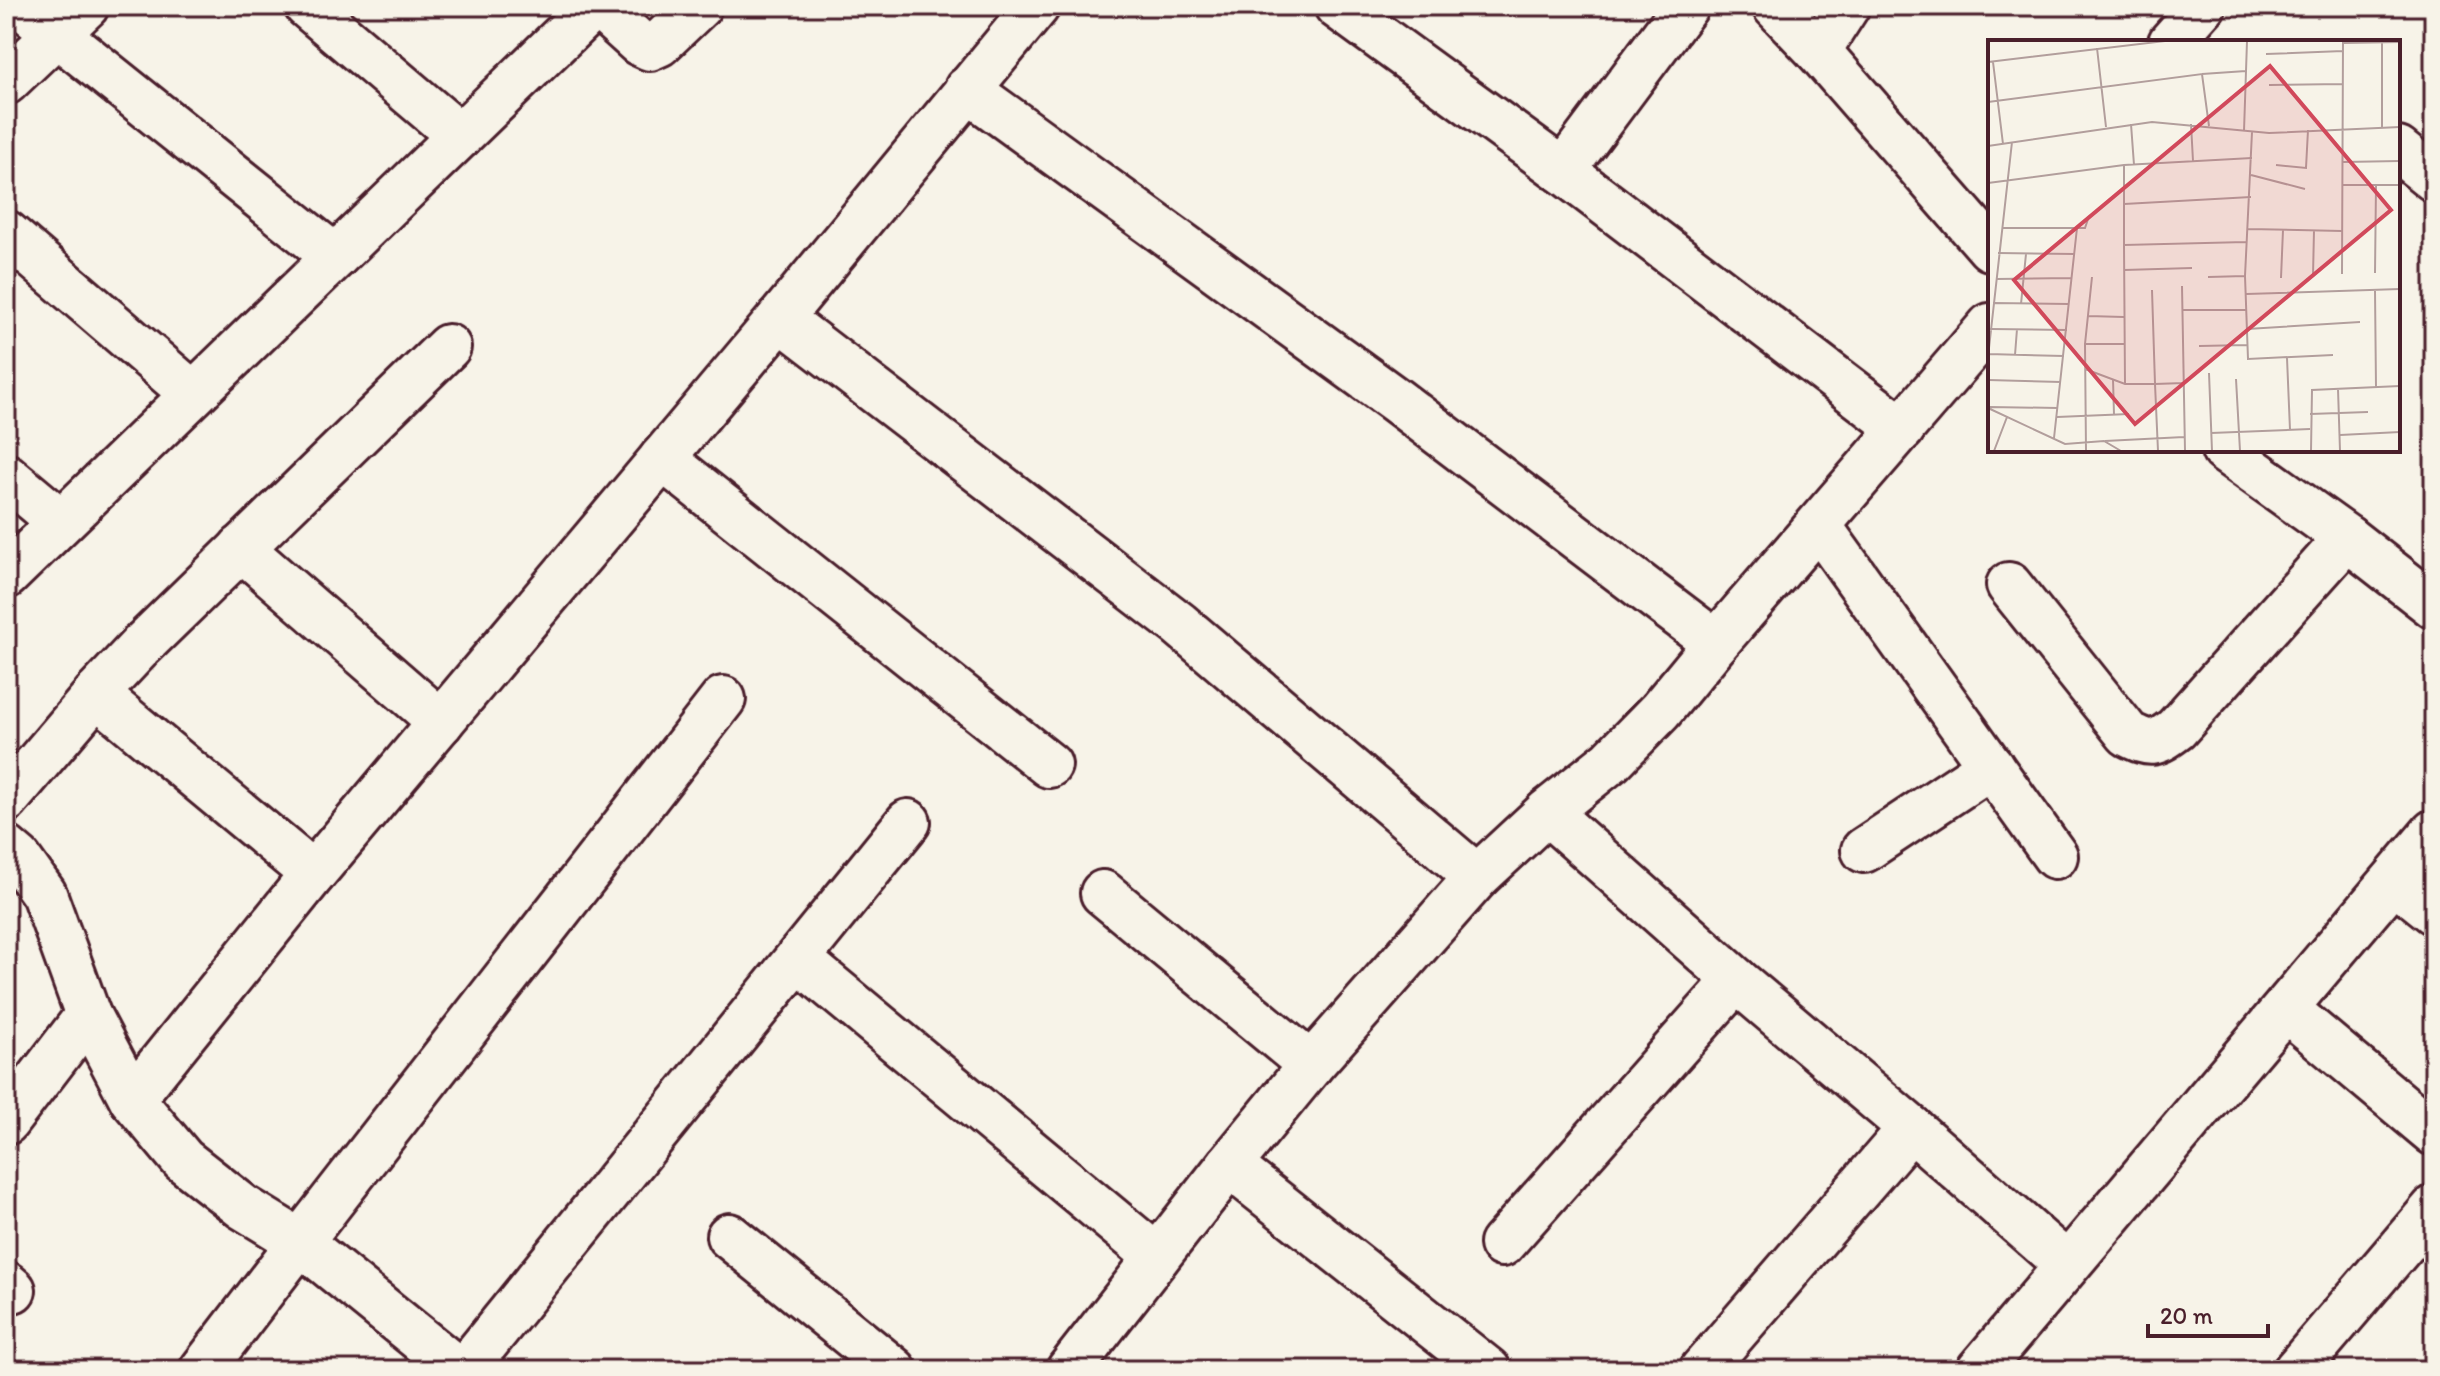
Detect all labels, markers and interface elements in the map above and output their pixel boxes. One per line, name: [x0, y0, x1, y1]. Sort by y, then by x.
inset map: [1988, 40, 2400, 452]
scale bar: [2148, 1288, 2268, 1338]
text: 20 m: [2160, 1301, 2213, 1330]

